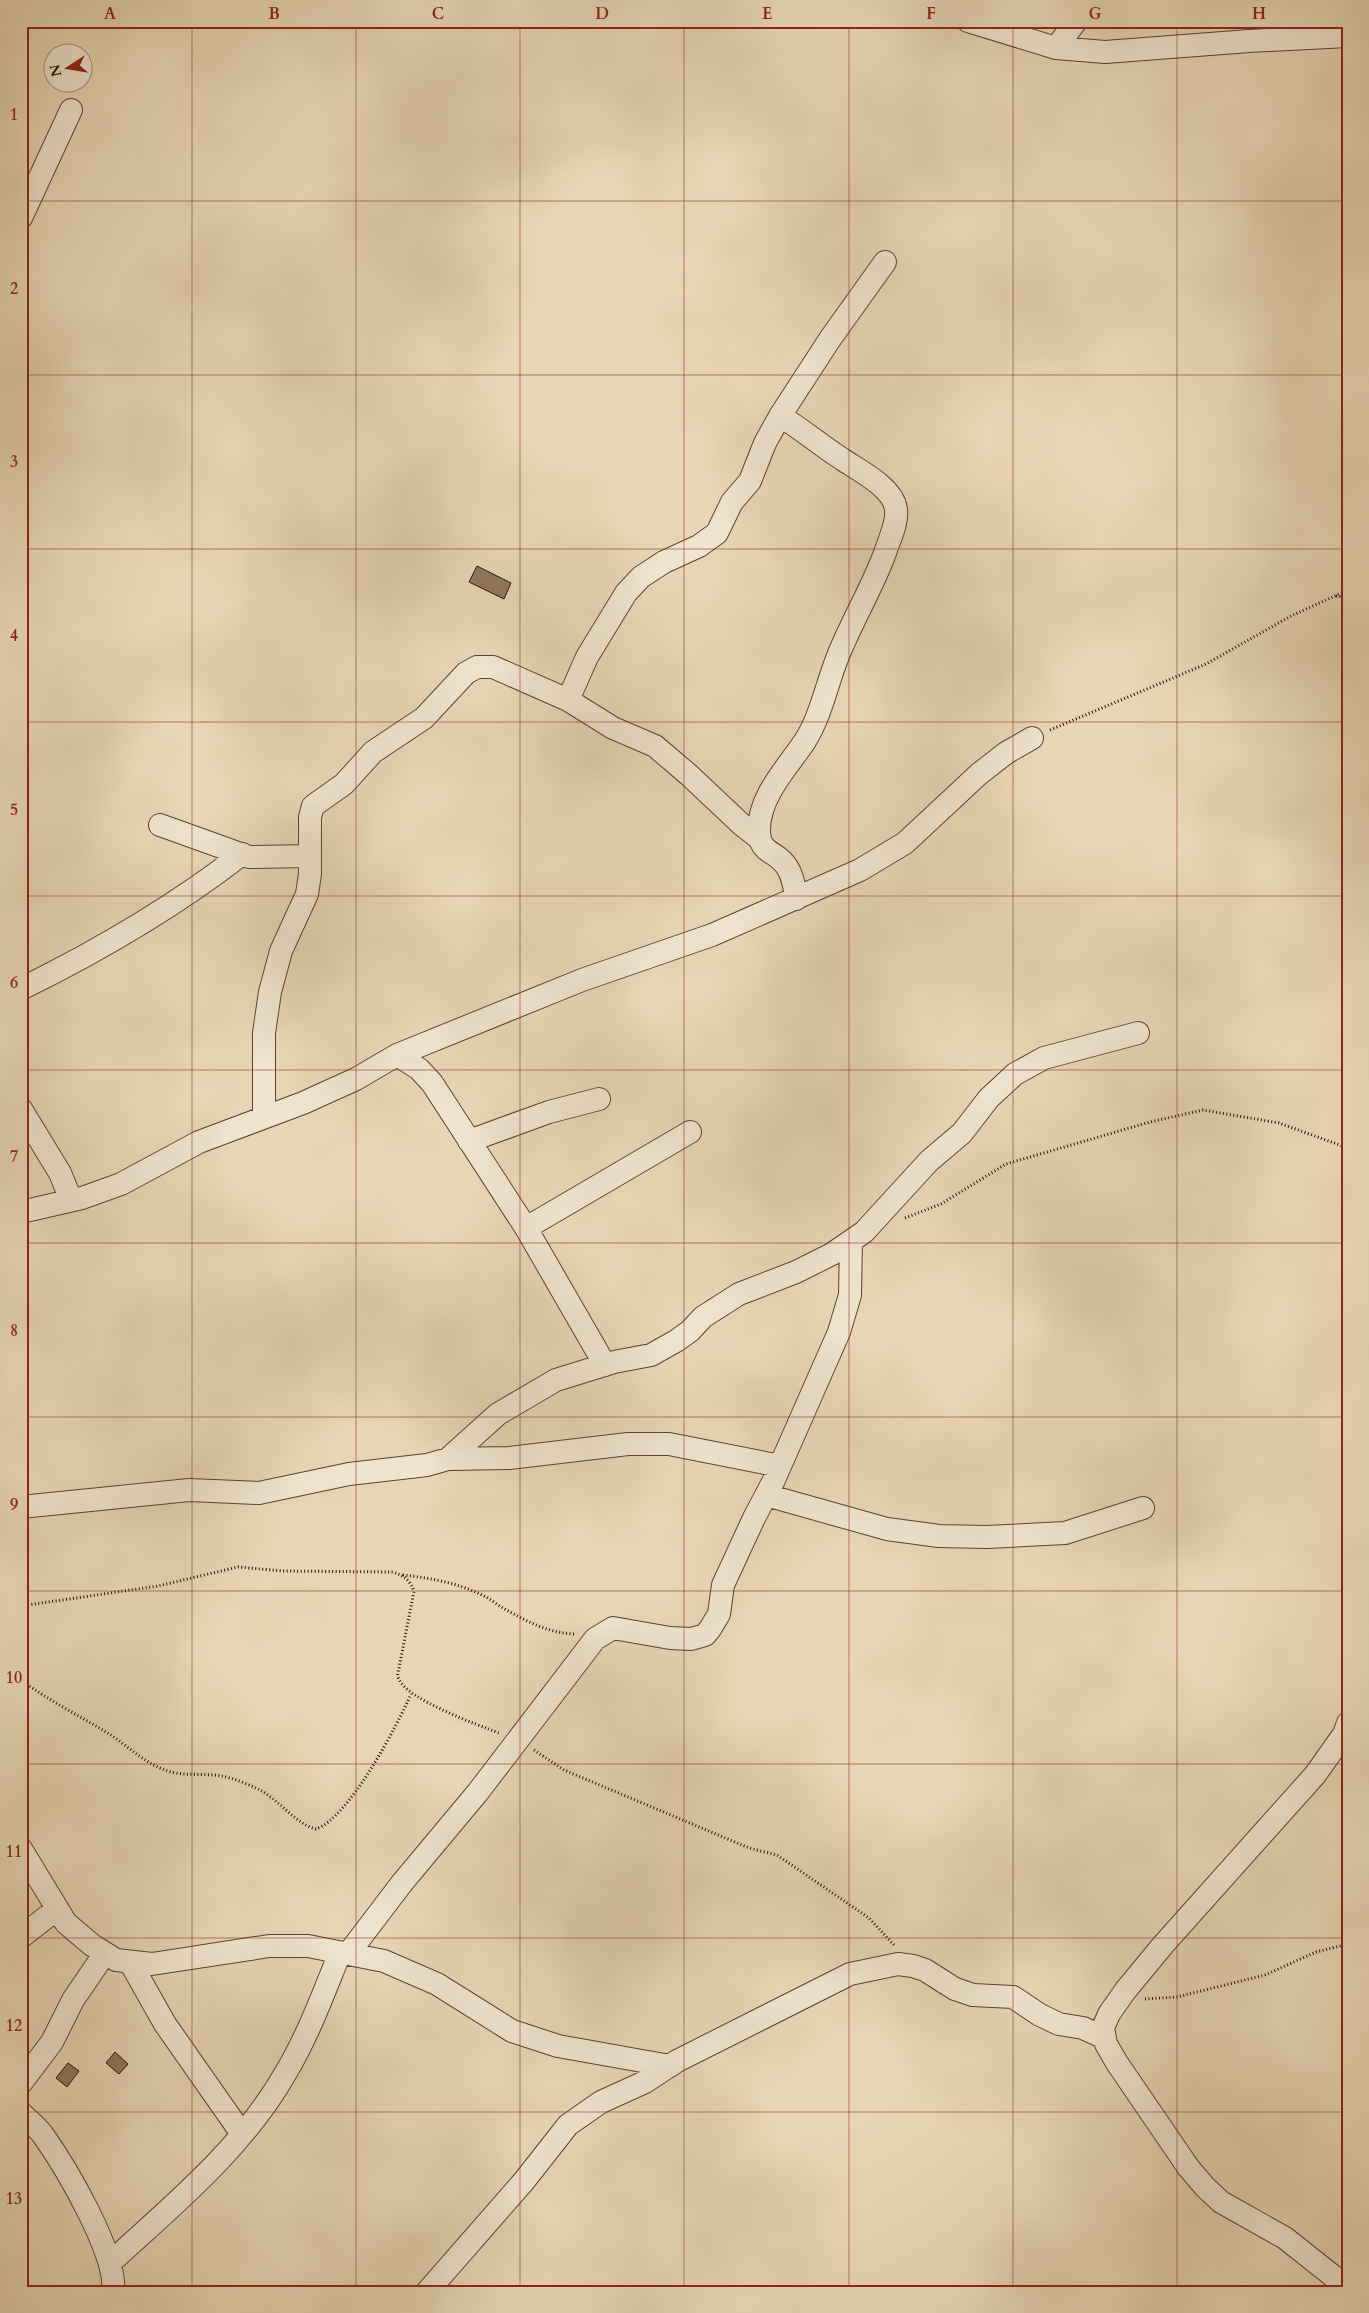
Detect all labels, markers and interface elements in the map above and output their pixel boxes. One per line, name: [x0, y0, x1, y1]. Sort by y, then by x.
text: A: [104, 3, 116, 25]
text: B: [268, 3, 280, 25]
text: C: [432, 3, 444, 25]
text: D: [595, 3, 609, 25]
text: E: [762, 3, 772, 25]
text: F: [926, 3, 936, 25]
text: G: [1088, 3, 1102, 25]
text: H: [1252, 3, 1266, 25]
north arrow: [42, 42, 92, 92]
text: N: [45, 63, 66, 79]
text: 1: [10, 104, 18, 126]
text: 2: [10, 278, 18, 300]
text: 3: [10, 451, 18, 473]
text: 4: [10, 625, 18, 647]
text: 5: [10, 799, 18, 821]
text: 6: [10, 972, 18, 994]
text: 7: [10, 1146, 18, 1168]
text: 8: [10, 1320, 18, 1342]
text: 9: [10, 1494, 18, 1516]
text: 10: [6, 1667, 22, 1689]
text: 11: [6, 1841, 22, 1863]
text: 12: [6, 2015, 22, 2037]
text: 13: [6, 2188, 22, 2210]

